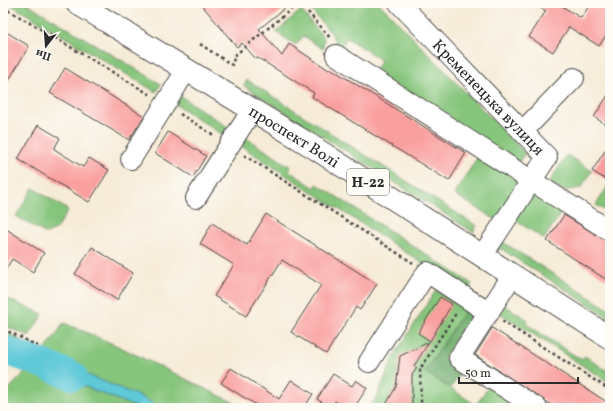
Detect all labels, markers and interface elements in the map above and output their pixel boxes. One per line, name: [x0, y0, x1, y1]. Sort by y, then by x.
north arrow: [26, 26, 66, 66]
street label: Кременецька вулиця: [427, 35, 549, 161]
text: Пн: [34, 45, 53, 64]
street label: проспект Волі: [244, 101, 343, 174]
road number: Н-22: [347, 169, 389, 195]
scale bar: [459, 359, 578, 385]
text: 50 m: [465, 366, 491, 382]

